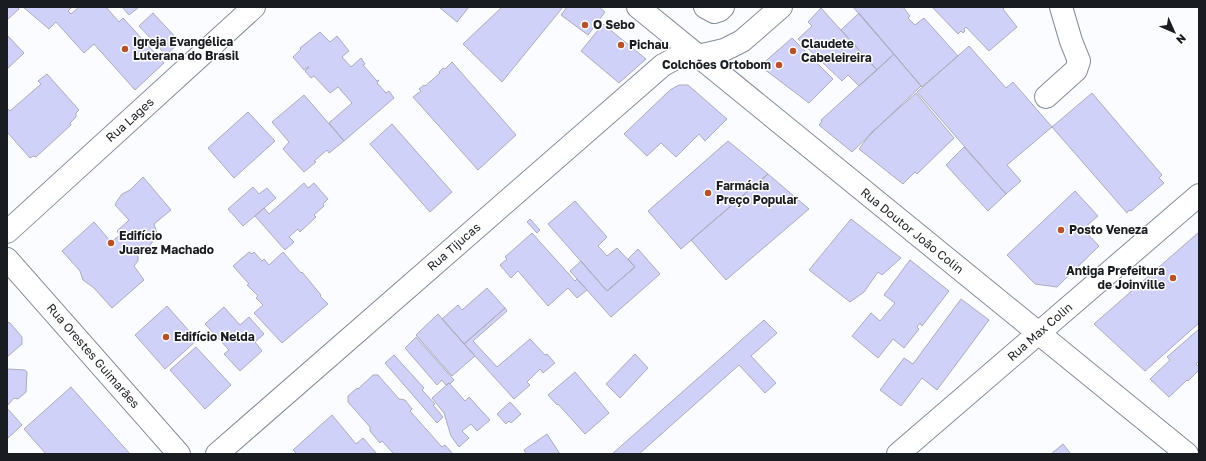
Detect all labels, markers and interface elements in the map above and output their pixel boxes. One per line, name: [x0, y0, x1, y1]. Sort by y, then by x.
north arrow: [1154, 12, 1194, 52]
place label: O Sebo: [593, 17, 635, 32]
marker: O Sebo: [580, 20, 590, 30]
text: N: [1174, 32, 1189, 47]
place label: Igreja Evangélica Luterana do Brasil: [133, 34, 239, 63]
place label: Claudete Cabeleireira: [801, 36, 872, 65]
place label: Pichau: [629, 37, 669, 52]
marker: Pichau: [616, 40, 626, 50]
marker: Igreja Evangélica Luterana do Brasil: [120, 44, 130, 54]
marker: Claudete Cabeleireira: [788, 46, 798, 56]
place label: Colchões Ortobom: [662, 57, 771, 72]
marker: Colchões Ortobom: [774, 60, 784, 70]
street label: Rua Lages: [103, 94, 157, 145]
place label: Farmácia Preço Popular: [716, 178, 798, 207]
street label: Rua Doutor João Colin: [858, 184, 967, 277]
marker: Farmácia Preço Popular: [703, 188, 713, 198]
street label: Rua Tijucas: [424, 219, 483, 274]
place label: Posto Veneza: [1069, 222, 1148, 237]
marker: Posto Veneza: [1056, 225, 1066, 235]
place label: Edifício Juarez Machado: [119, 228, 214, 257]
marker: Edifício Juarez Machado: [106, 238, 116, 248]
place label: Antiga Prefeitura de Joinville: [1066, 263, 1165, 292]
marker: Antiga Prefeitura de Joinville: [1168, 273, 1178, 283]
street label: Rua Max Colin: [1004, 299, 1075, 364]
street label: Rua Orestes Guimarães: [44, 300, 143, 411]
place label: Edifício Nelda: [174, 329, 255, 344]
marker: Edifício Nelda: [161, 332, 171, 342]

